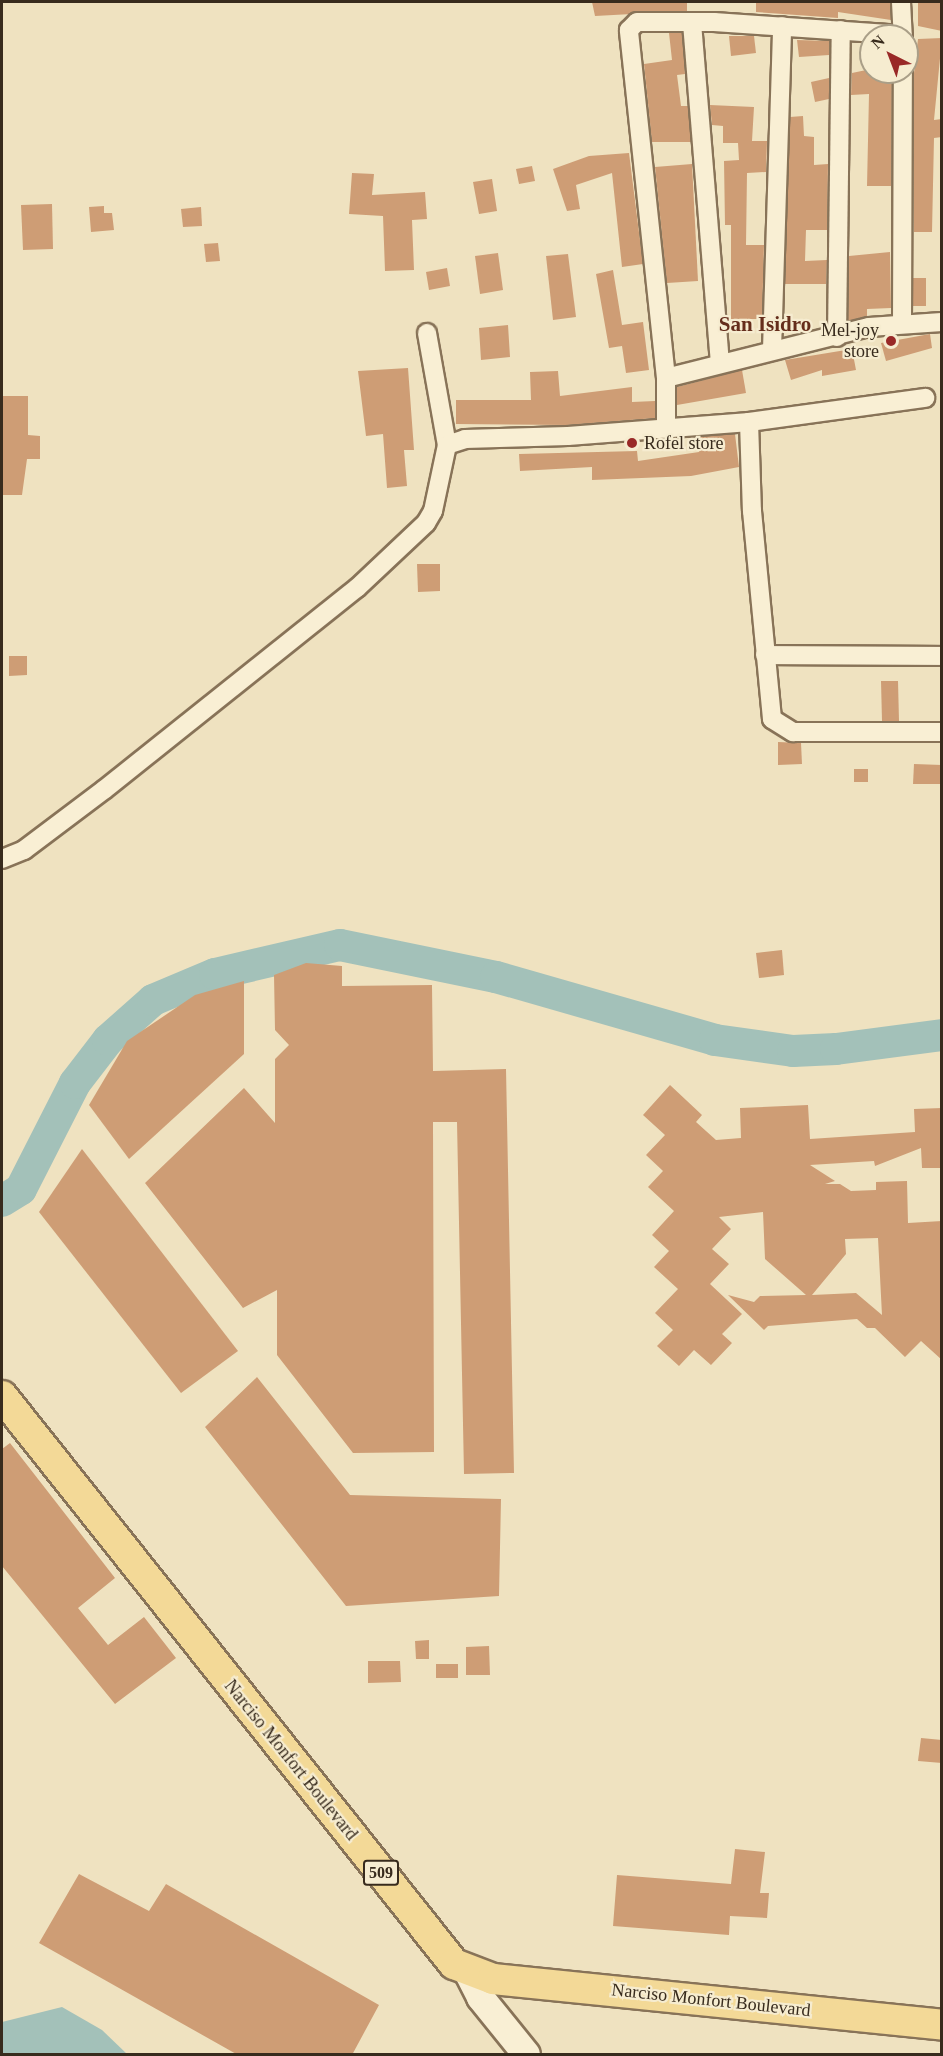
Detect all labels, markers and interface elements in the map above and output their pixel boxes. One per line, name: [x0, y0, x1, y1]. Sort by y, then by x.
north arrow: [859, 24, 919, 84]
text: N: [868, 32, 888, 52]
district label: San Isidro: [719, 311, 811, 337]
place label: Mel-joy store: [821, 320, 879, 362]
marker: Mel-joy store: [884, 334, 898, 348]
place label: Rofel store: [644, 432, 723, 454]
marker: Rofel store: [625, 436, 639, 450]
street label: Narciso Monfort Boulevard: [220, 1676, 362, 1844]
road number: 509: [363, 1860, 399, 1886]
street label: Narciso Monfort Boulevard: [610, 1979, 812, 2021]

